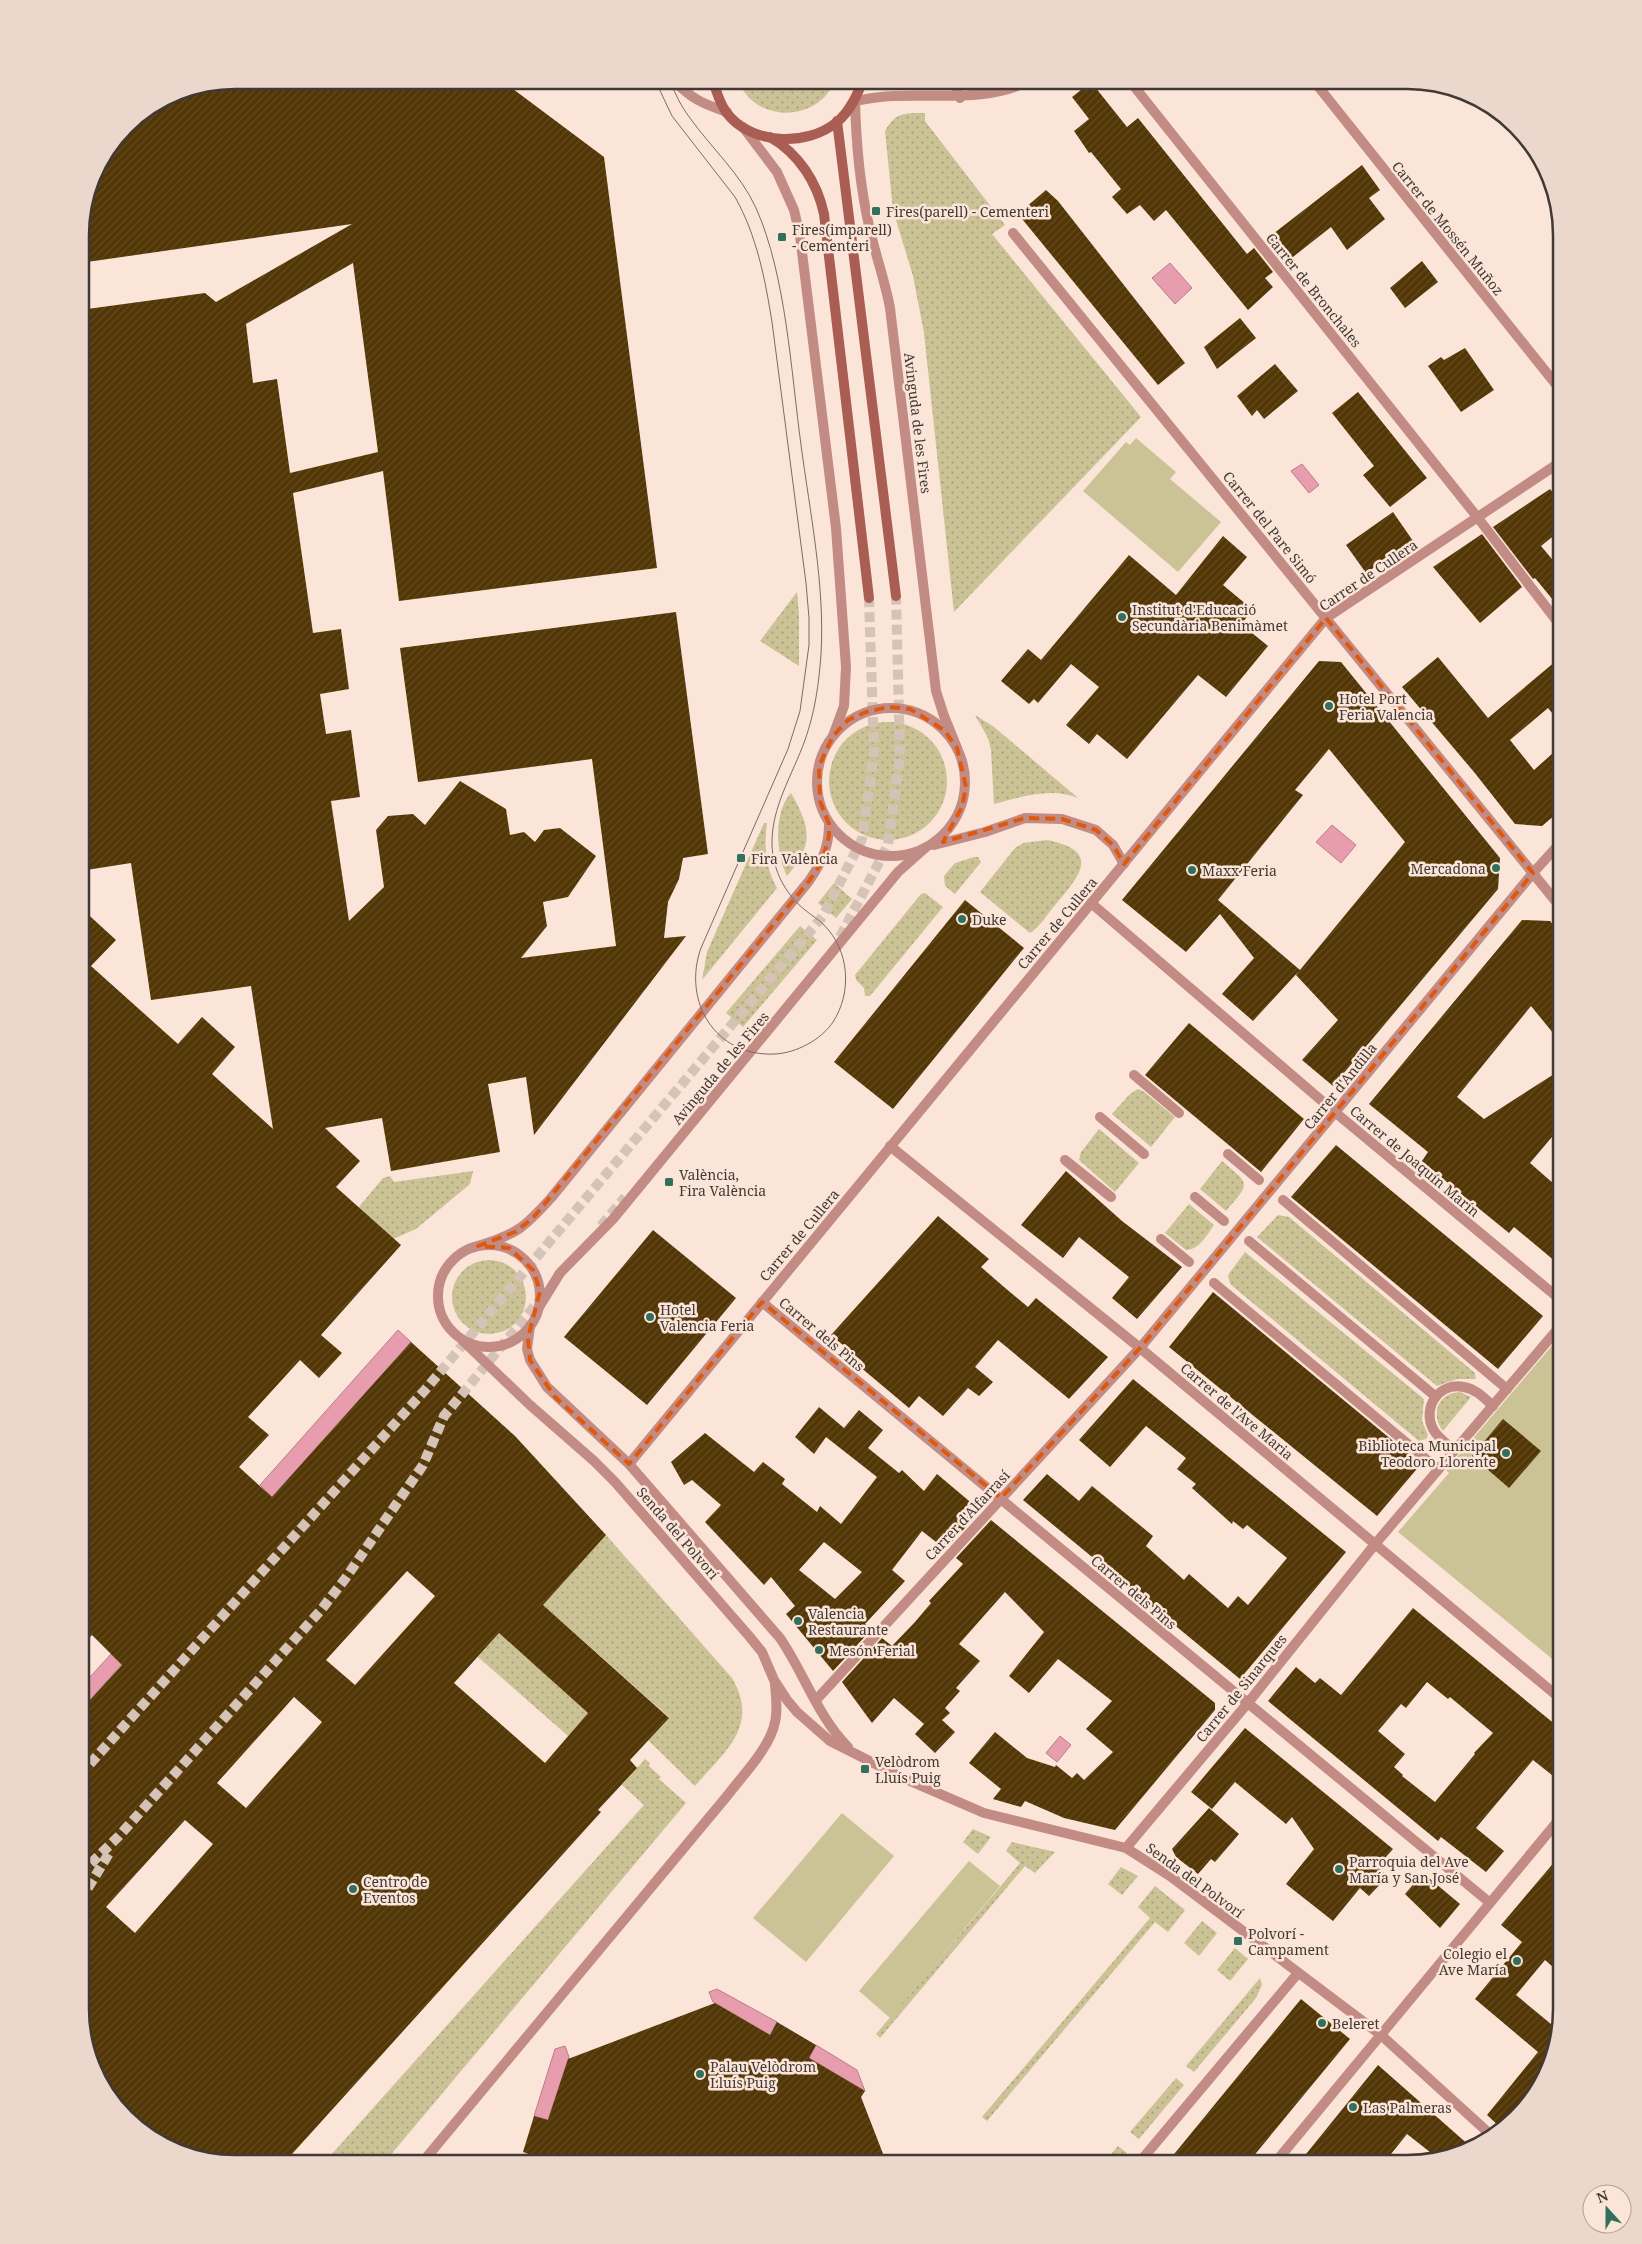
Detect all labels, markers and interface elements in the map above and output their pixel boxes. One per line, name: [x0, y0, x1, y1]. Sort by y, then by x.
street label: Carrer de Mossén Muñoz: [1388, 157, 1508, 299]
place label: Fires(parell) - Cementeri: [886, 202, 1050, 221]
marker: Fires(parell) - Cementeri: [870, 205, 882, 217]
place label: Fires(imparell) - Cementeri: [792, 220, 892, 255]
street label: Carrer de Bronchales: [1262, 229, 1366, 351]
marker: Fires(imparell) - Cementeri: [776, 231, 788, 243]
street label: Avinguda de les Fires: [900, 351, 936, 495]
street label: Carrer del Pare Simó: [1219, 467, 1321, 587]
street label: Carrer de Cullera: [1315, 535, 1421, 615]
place label: Institut d'Educació Secundària Benimàmet: [1132, 600, 1288, 635]
marker: Institut d'Educació Secundària Benimàmet: [1116, 611, 1128, 623]
place label: Hotel Port Feria Valencia: [1339, 689, 1434, 724]
marker: Hotel Port Feria Valencia: [1323, 700, 1335, 712]
place label: Fira València: [751, 849, 838, 868]
marker: Fira València: [735, 852, 747, 864]
place label: Mercadona: [1410, 859, 1486, 878]
place label: Maxx Feria: [1202, 861, 1277, 880]
marker: Mercadona: [1490, 862, 1502, 874]
marker: Maxx Feria: [1186, 864, 1198, 876]
street label: Carrer de Cullera: [1013, 873, 1101, 973]
place label: Duke: [972, 910, 1006, 929]
marker: Duke: [956, 913, 968, 925]
street label: Avinguda de les Fires: [667, 1008, 773, 1128]
street label: Carrer d'Andilla: [1299, 1039, 1381, 1133]
street label: Carrer de Joaquín Marín: [1346, 1101, 1484, 1221]
place label: València, Fira València: [679, 1165, 766, 1200]
marker: València, Fira València: [663, 1176, 675, 1188]
street label: Carrer de Cullera: [755, 1185, 843, 1285]
street label: Carrer dels Pins: [775, 1293, 869, 1375]
place label: Hotel Valencia Feria: [660, 1300, 755, 1335]
marker: Hotel Valencia Feria: [644, 1311, 656, 1323]
street label: Carrer de l'Ave Maria: [1177, 1358, 1297, 1464]
place label: Biblioteca Municipal Teodoro Llorente: [1358, 1436, 1497, 1471]
marker: Biblioteca Municipal Teodoro Llorente: [1500, 1447, 1512, 1459]
street label: Carrer d'Alfarrasí: [920, 1465, 1014, 1564]
street label: Senda del Polvorí: [633, 1483, 724, 1584]
street label: Carrer dels Pins: [1087, 1551, 1181, 1633]
place label: Valencia Restaurante: [808, 1604, 888, 1639]
marker: Valencia Restaurante: [792, 1615, 804, 1627]
street label: Carrer de Sinarques: [1191, 1630, 1291, 1746]
place label: Mesón Ferial: [829, 1641, 916, 1660]
marker: Mesón Ferial: [813, 1644, 825, 1656]
place label: Velòdrom Lluís Puig: [875, 1752, 941, 1787]
marker: Velòdrom Lluís Puig: [859, 1763, 871, 1775]
street label: Senda del Polvorí: [1142, 1838, 1248, 1922]
place label: Parroquia del Ave María y San José: [1349, 1852, 1469, 1887]
marker: Parroquia del Ave María y San José: [1333, 1863, 1345, 1875]
place label: Centro de Eventos: [363, 1872, 427, 1907]
marker: Centro de Eventos: [347, 1883, 359, 1895]
place label: Polvorí - Campament: [1248, 1924, 1329, 1959]
marker: Polvorí - Campament: [1232, 1935, 1244, 1947]
place label: Colegio el Ave María: [1439, 1944, 1508, 1979]
marker: Colegio el Ave María: [1511, 1955, 1523, 1967]
place label: Beleret: [1332, 2014, 1380, 2033]
marker: Beleret: [1316, 2017, 1328, 2029]
place label: Palau Velòdrom Lluís Puig: [710, 2057, 816, 2092]
marker: Palau Velòdrom Lluís Puig: [694, 2068, 706, 2080]
place label: Las Palmeras: [1363, 2098, 1451, 2117]
marker: Las Palmeras: [1347, 2101, 1359, 2113]
north arrow: [1582, 2184, 1632, 2234]
text: N: [1594, 2186, 1611, 2207]

